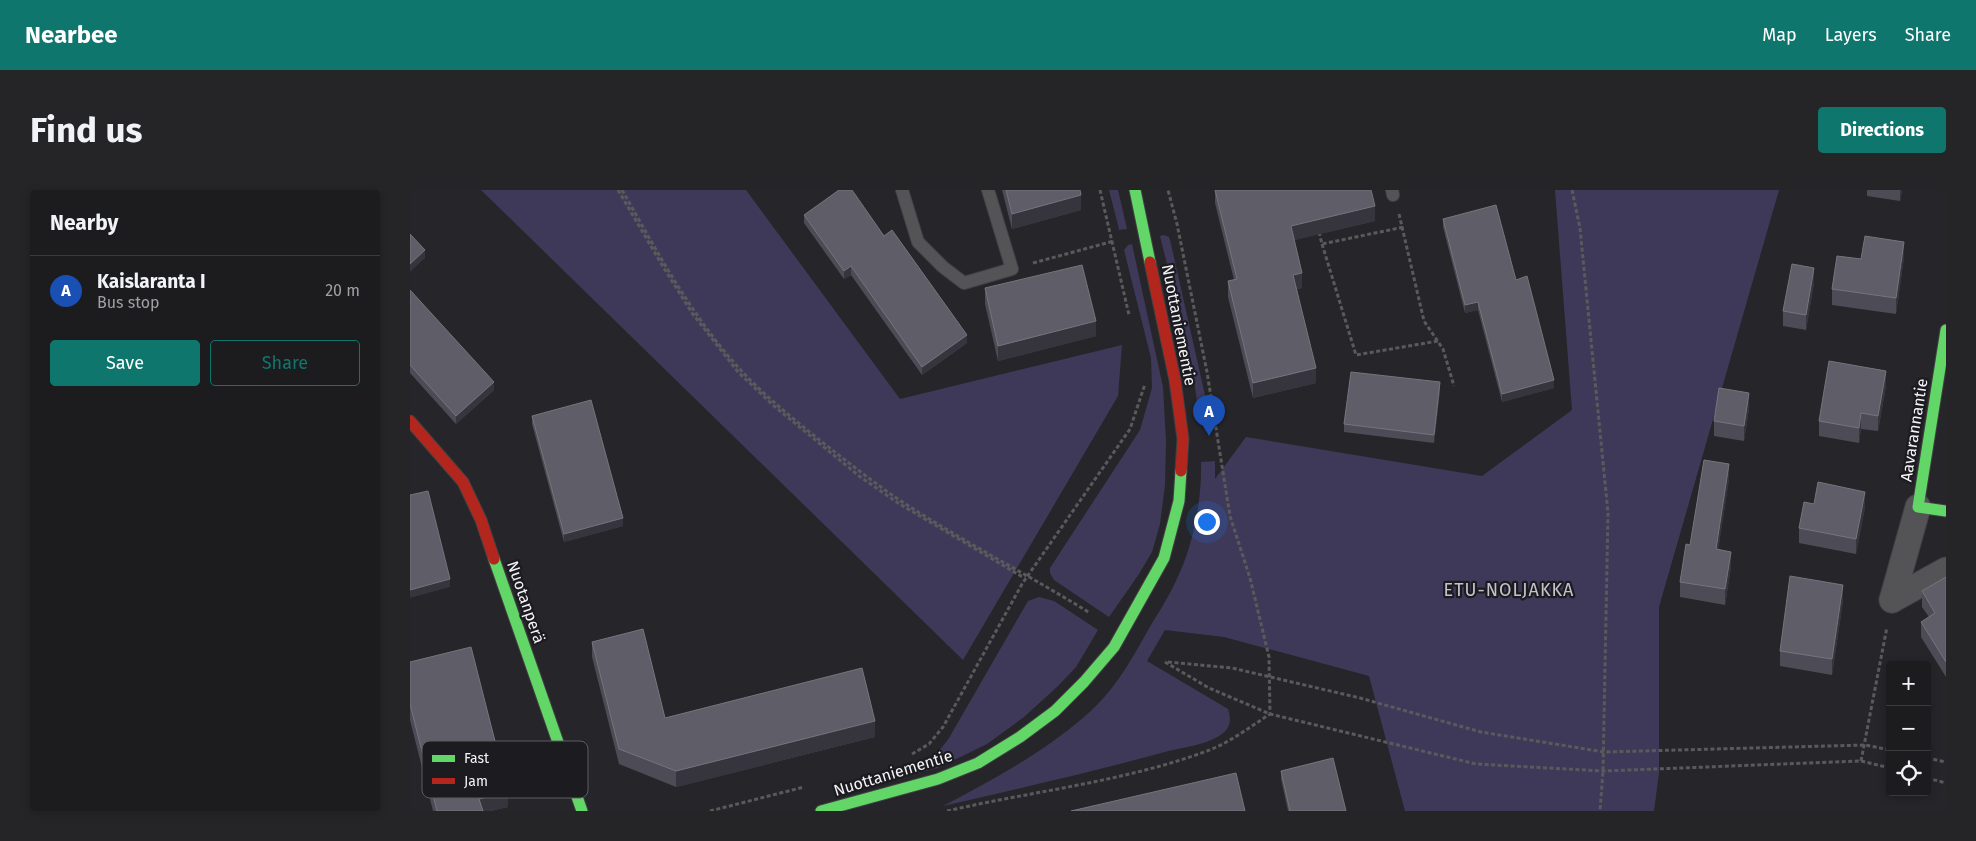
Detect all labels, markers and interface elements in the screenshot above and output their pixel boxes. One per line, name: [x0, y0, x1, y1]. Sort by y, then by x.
text: Nearbee: [25, 21, 118, 49]
text: Map: [1762, 24, 1797, 46]
text: Layers: [1825, 24, 1877, 46]
text: Share: [1905, 24, 1951, 46]
button: Directions: [1818, 107, 1946, 153]
text: Find us: [30, 109, 142, 151]
text: Nearby: [50, 210, 118, 236]
street label: Nuottaniementie: [1158, 263, 1200, 387]
text: Kaislaranta I: [97, 270, 206, 293]
text: A: [61, 281, 71, 300]
text: 20 m: [325, 281, 360, 300]
text: Bus stop: [97, 293, 160, 312]
button: Save: [50, 340, 200, 386]
button: Share: [210, 340, 360, 386]
street label: Aavarannantie: [1896, 377, 1932, 483]
pin: A: [1193, 395, 1225, 436]
your location: [1194, 509, 1220, 535]
street label: Nuotanperä: [503, 558, 549, 646]
district label: ETU-NOLJAKKA: [1444, 579, 1574, 601]
map controls: [1886, 661, 1931, 796]
button: +: [1886, 661, 1931, 706]
button: −: [1886, 706, 1931, 751]
legend: [422, 741, 588, 798]
street label: Nuottaniementie: [831, 746, 955, 800]
text: Fast: [464, 750, 490, 767]
button: locate: [1886, 751, 1931, 796]
text: Jam: [464, 773, 488, 790]

